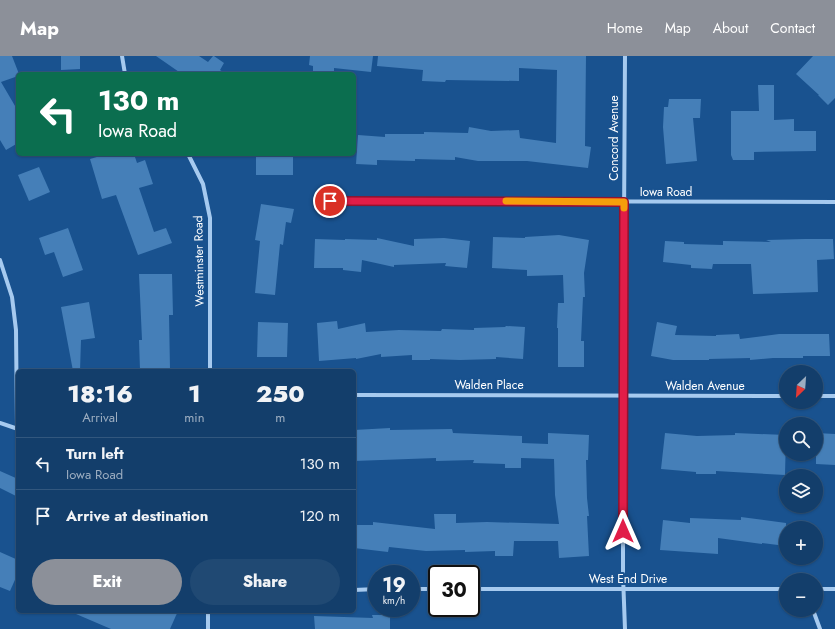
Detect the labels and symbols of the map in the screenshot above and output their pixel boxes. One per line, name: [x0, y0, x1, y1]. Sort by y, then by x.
street label: Concord Avenue: [605, 95, 623, 181]
street label: Iowa Road: [640, 183, 692, 201]
pin: [313, 184, 347, 218]
street label: Westminster Road: [189, 215, 209, 307]
north arrow: [779, 365, 823, 409]
street label: Walden Place: [454, 376, 524, 394]
street label: Walden Avenue: [665, 377, 745, 395]
position arrow: [602, 510, 644, 552]
speed limit sign: 30: [428, 565, 480, 617]
street label: West End Drive: [589, 570, 667, 588]

